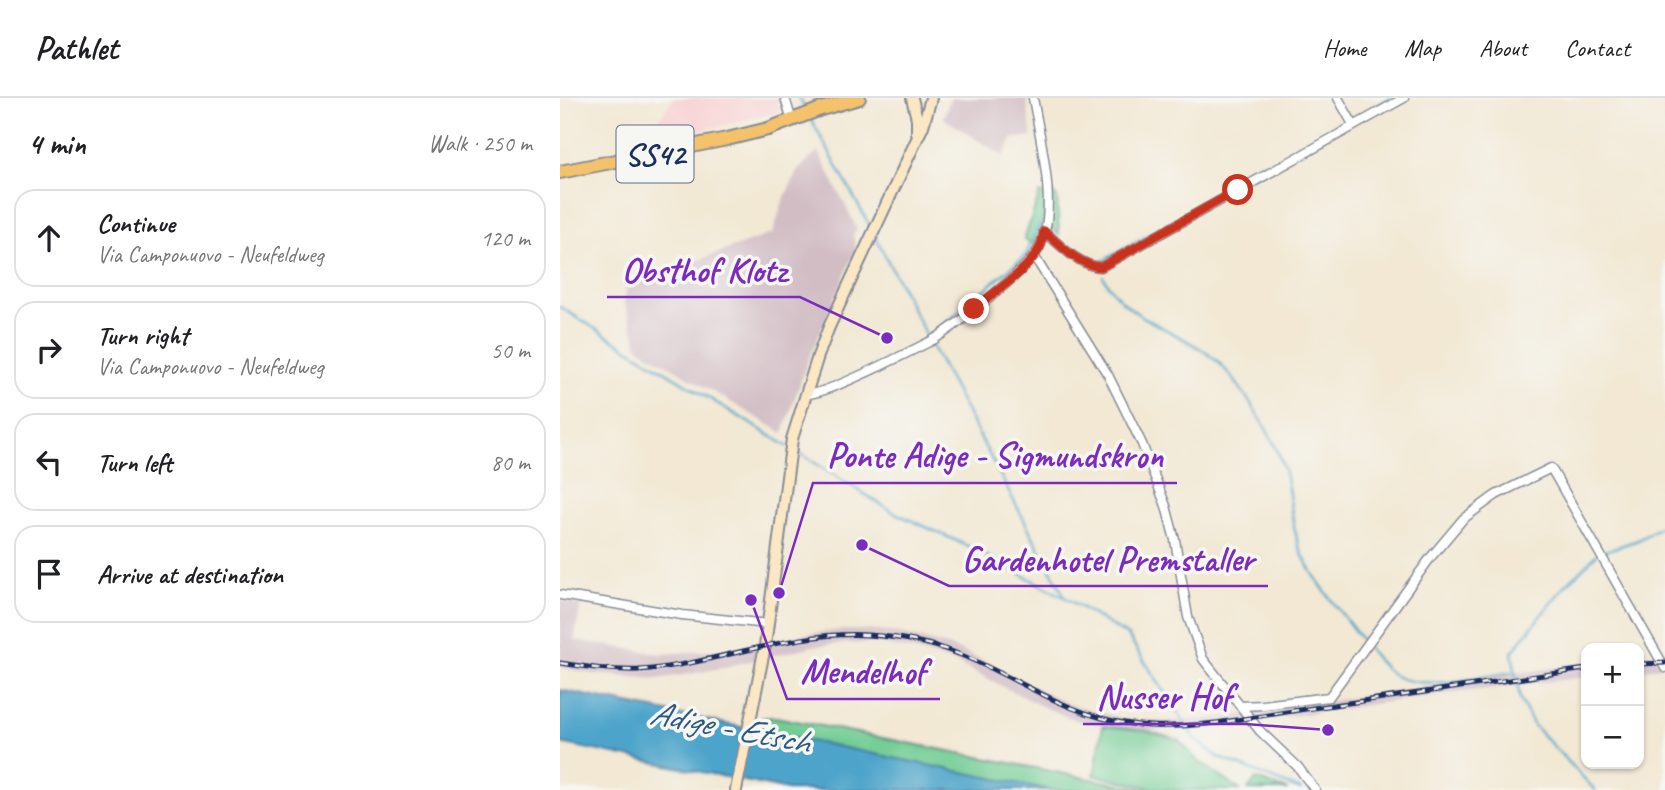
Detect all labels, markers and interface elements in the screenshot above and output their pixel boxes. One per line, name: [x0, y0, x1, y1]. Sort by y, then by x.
text: Pathlet: [35, 27, 118, 69]
text: Home: [1323, 33, 1366, 63]
text: Map: [1404, 33, 1441, 63]
text: About: [1479, 33, 1527, 63]
text: Contact: [1565, 33, 1630, 63]
text: 4 min: [28, 125, 85, 163]
road number: SS42: [616, 126, 694, 182]
text: Walk · 250 m: [428, 129, 532, 158]
route start: [1222, 174, 1253, 205]
text: Continue: [97, 207, 175, 240]
icon: ahead: [30, 219, 68, 257]
text: 120 m: [481, 224, 530, 253]
text: Via Camponuovo - Neufeldweg: [97, 240, 324, 269]
callout: Obsthof Klotz: [607, 241, 800, 297]
text: Obsthof Klotz: [622, 248, 790, 293]
route end: [958, 293, 989, 324]
text: Turn right: [97, 319, 188, 352]
icon: right: [30, 331, 68, 369]
text: 50 m: [491, 336, 530, 365]
text: Via Camponuovo - Neufeldweg: [97, 352, 324, 381]
callout: Ponte Adige - Sigmundskron: [813, 427, 1177, 483]
text: Ponte Adige - Sigmundskron: [827, 433, 1164, 478]
icon: left: [30, 443, 68, 481]
text: Turn left: [97, 446, 172, 479]
text: 80 m: [491, 448, 530, 477]
callout: Gardenhotel Premstaller: [949, 530, 1268, 586]
text: Gardenhotel Premstaller: [962, 537, 1257, 582]
icon: arrive: [30, 555, 68, 593]
text: Arrive at destination: [97, 558, 283, 591]
callout: Mendelhof: [787, 643, 940, 699]
map controls: [1581, 643, 1644, 769]
button: +: [1581, 643, 1644, 706]
text: Mendelhof: [801, 649, 933, 694]
callout: Nusser Hof: [1083, 668, 1246, 724]
text: Nusser Hof: [1096, 674, 1239, 719]
water label: Adige - Etsch: [647, 690, 816, 765]
button: −: [1581, 706, 1644, 769]

